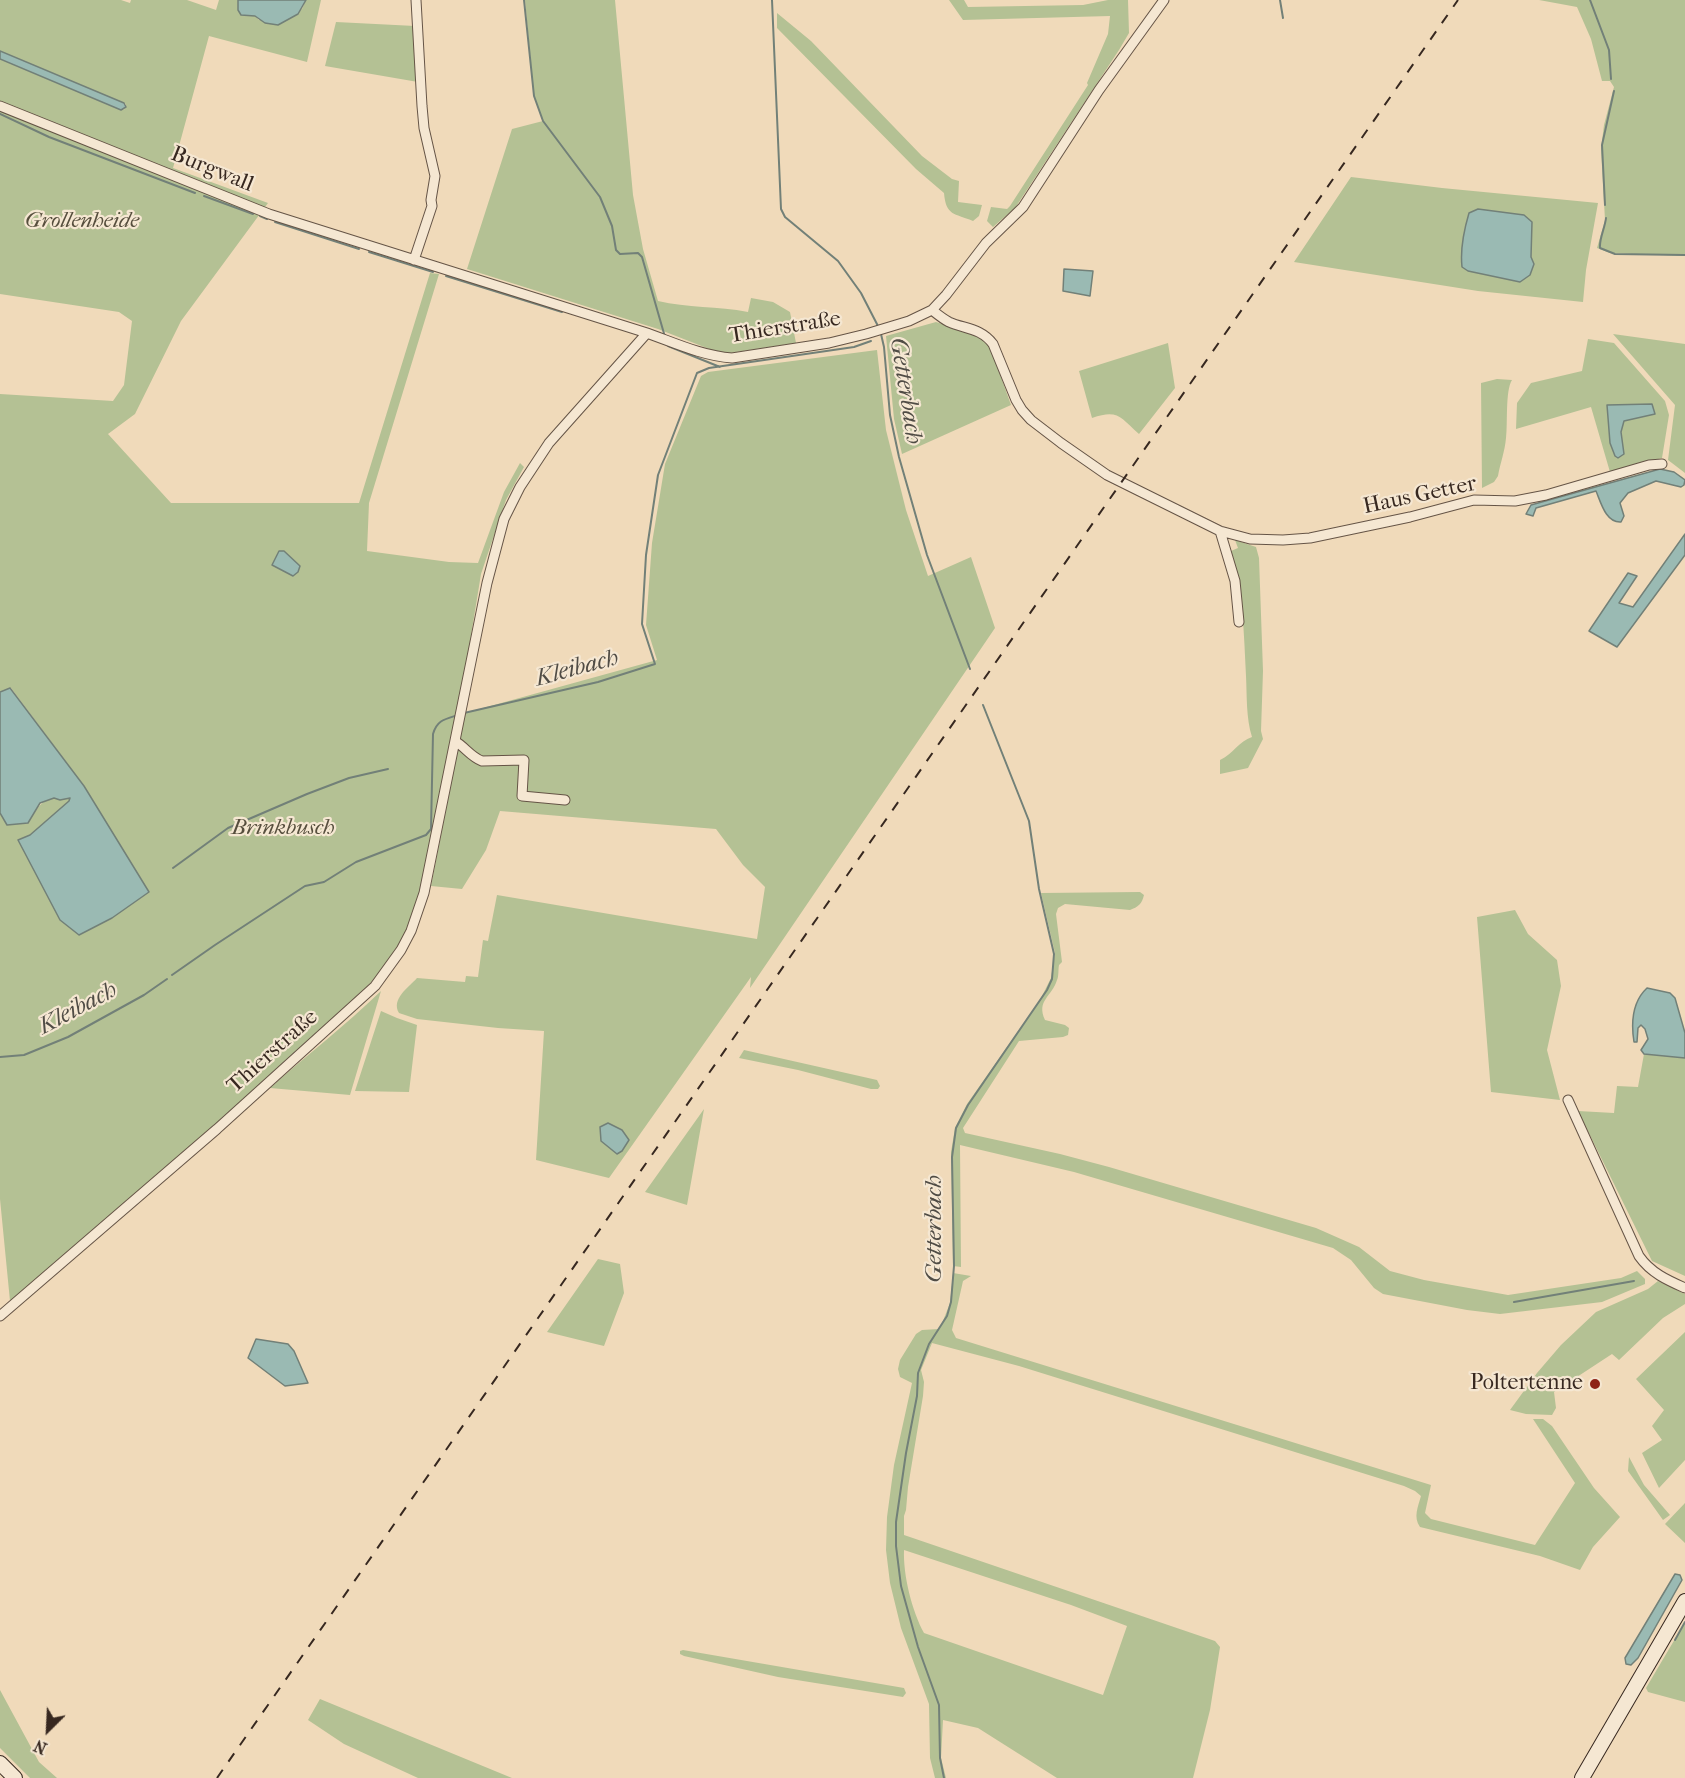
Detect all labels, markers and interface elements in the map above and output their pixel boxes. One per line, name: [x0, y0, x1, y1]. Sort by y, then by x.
street label: Burgwall: [167, 142, 257, 198]
park label: Grollenheide: [25, 209, 139, 235]
street label: Thierstraße: [727, 306, 843, 350]
water label: Getterbach: [882, 336, 928, 446]
street label: Haus Getter: [1361, 471, 1479, 521]
water label: Kleibach: [532, 644, 622, 694]
park label: Brinkbusch: [231, 816, 335, 842]
water label: Kleibach: [34, 976, 122, 1042]
street label: Thierstraße: [222, 1004, 324, 1100]
water label: Getterbach: [921, 1175, 949, 1283]
place label: Poltertenne: [1470, 1371, 1583, 1397]
marker: Poltertenne: [1588, 1377, 1602, 1391]
north arrow: [18, 1700, 78, 1760]
text: N: [31, 1736, 50, 1758]

